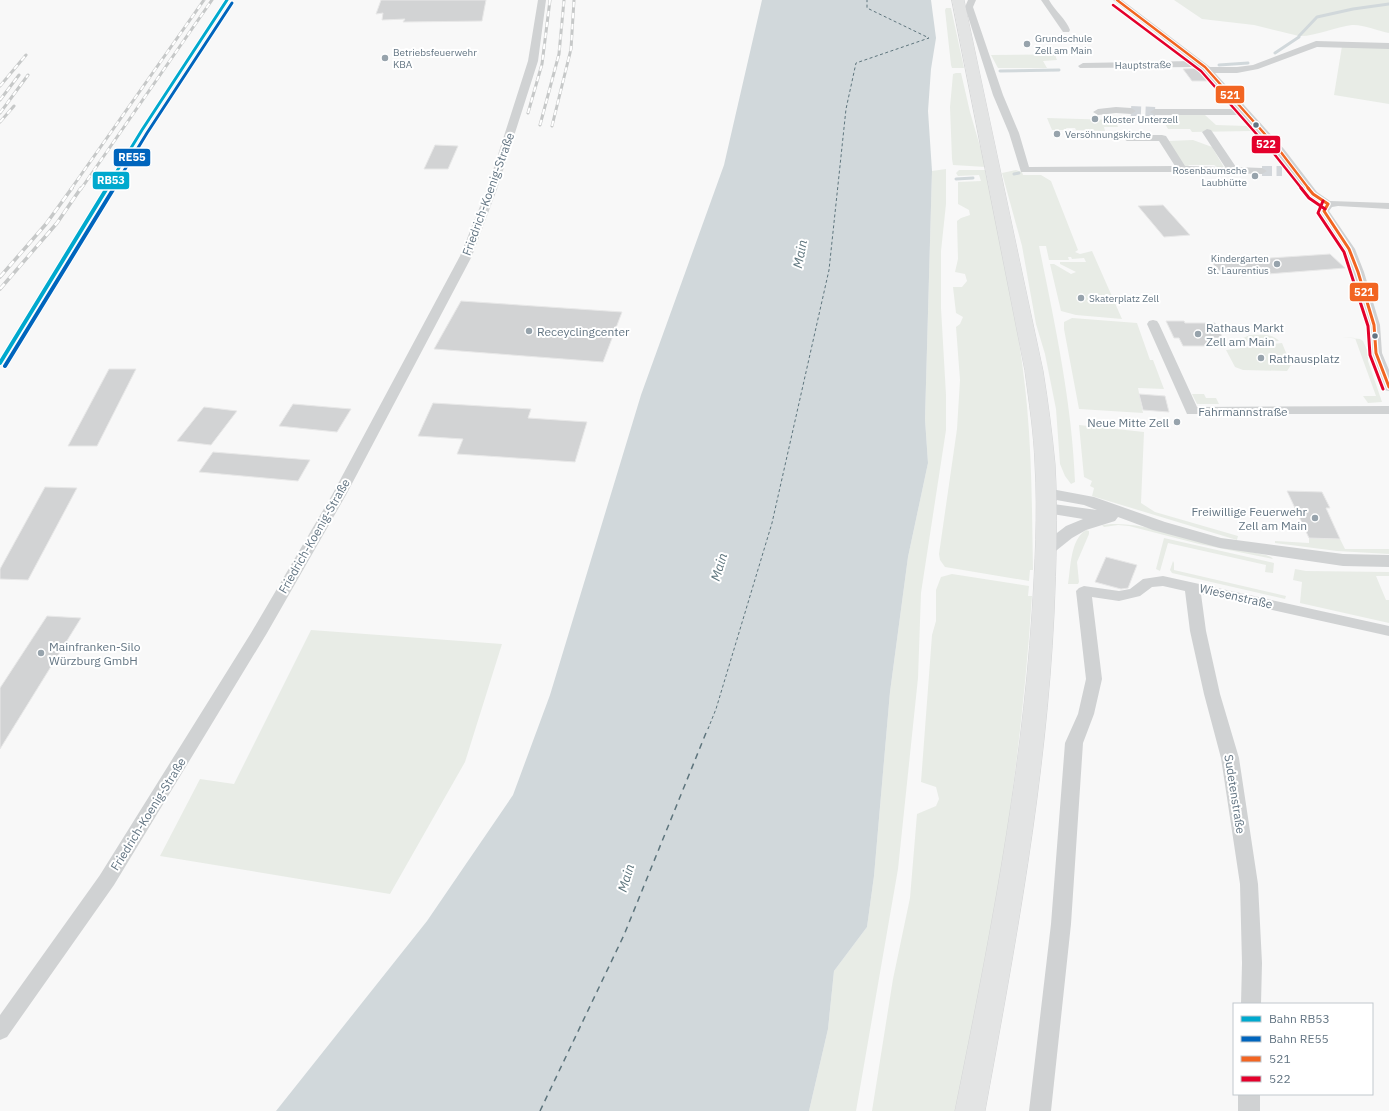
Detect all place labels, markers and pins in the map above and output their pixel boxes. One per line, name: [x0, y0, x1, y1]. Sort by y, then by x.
place label: Grundschule Zell am Main: [1035, 32, 1093, 57]
marker: Grundschule Zell am Main: [1022, 39, 1032, 49]
place label: Betriebsfeuerwehr KBA: [393, 46, 477, 71]
marker: Betriebsfeuerwehr KBA: [380, 53, 390, 63]
place label: Kloster Unterzell: [1103, 113, 1178, 126]
marker: Kloster Unterzell: [1090, 114, 1100, 124]
unlabelled marker: [1251, 120, 1261, 130]
place label: Versöhnungskirche: [1065, 128, 1151, 141]
marker: Versöhnungskirche: [1052, 129, 1062, 139]
place label: Rosenbaumsche Laubhütte: [1172, 164, 1248, 189]
marker: Rosenbaumsche Laubhütte: [1250, 171, 1260, 181]
place label: Kindergarten St. Laurentius: [1207, 252, 1269, 277]
marker: Kindergarten St. Laurentius: [1272, 259, 1282, 269]
place label: Skaterplatz Zell: [1089, 292, 1159, 305]
marker: Skaterplatz Zell: [1076, 293, 1086, 303]
place label: Rathaus Markt Zell am Main: [1206, 320, 1284, 349]
place label: Receyclingcenter: [537, 324, 630, 339]
marker: Receyclingcenter: [524, 326, 534, 336]
marker: Rathaus Markt Zell am Main: [1193, 329, 1203, 339]
unlabelled marker: [1370, 331, 1380, 341]
place label: Rathausplatz: [1269, 351, 1340, 366]
marker: Rathausplatz: [1256, 353, 1266, 363]
place label: Neue Mitte Zell: [1087, 415, 1169, 430]
marker: Neue Mitte Zell: [1172, 417, 1182, 427]
place label: Freiwillige Feuerwehr Zell am Main: [1191, 504, 1308, 533]
marker: Freiwillige Feuerwehr Zell am Main: [1310, 513, 1320, 523]
place label: Mainfranken-Silo Würzburg GmbH: [49, 639, 141, 668]
marker: Mainfranken-Silo Würzburg GmbH: [36, 648, 46, 658]

